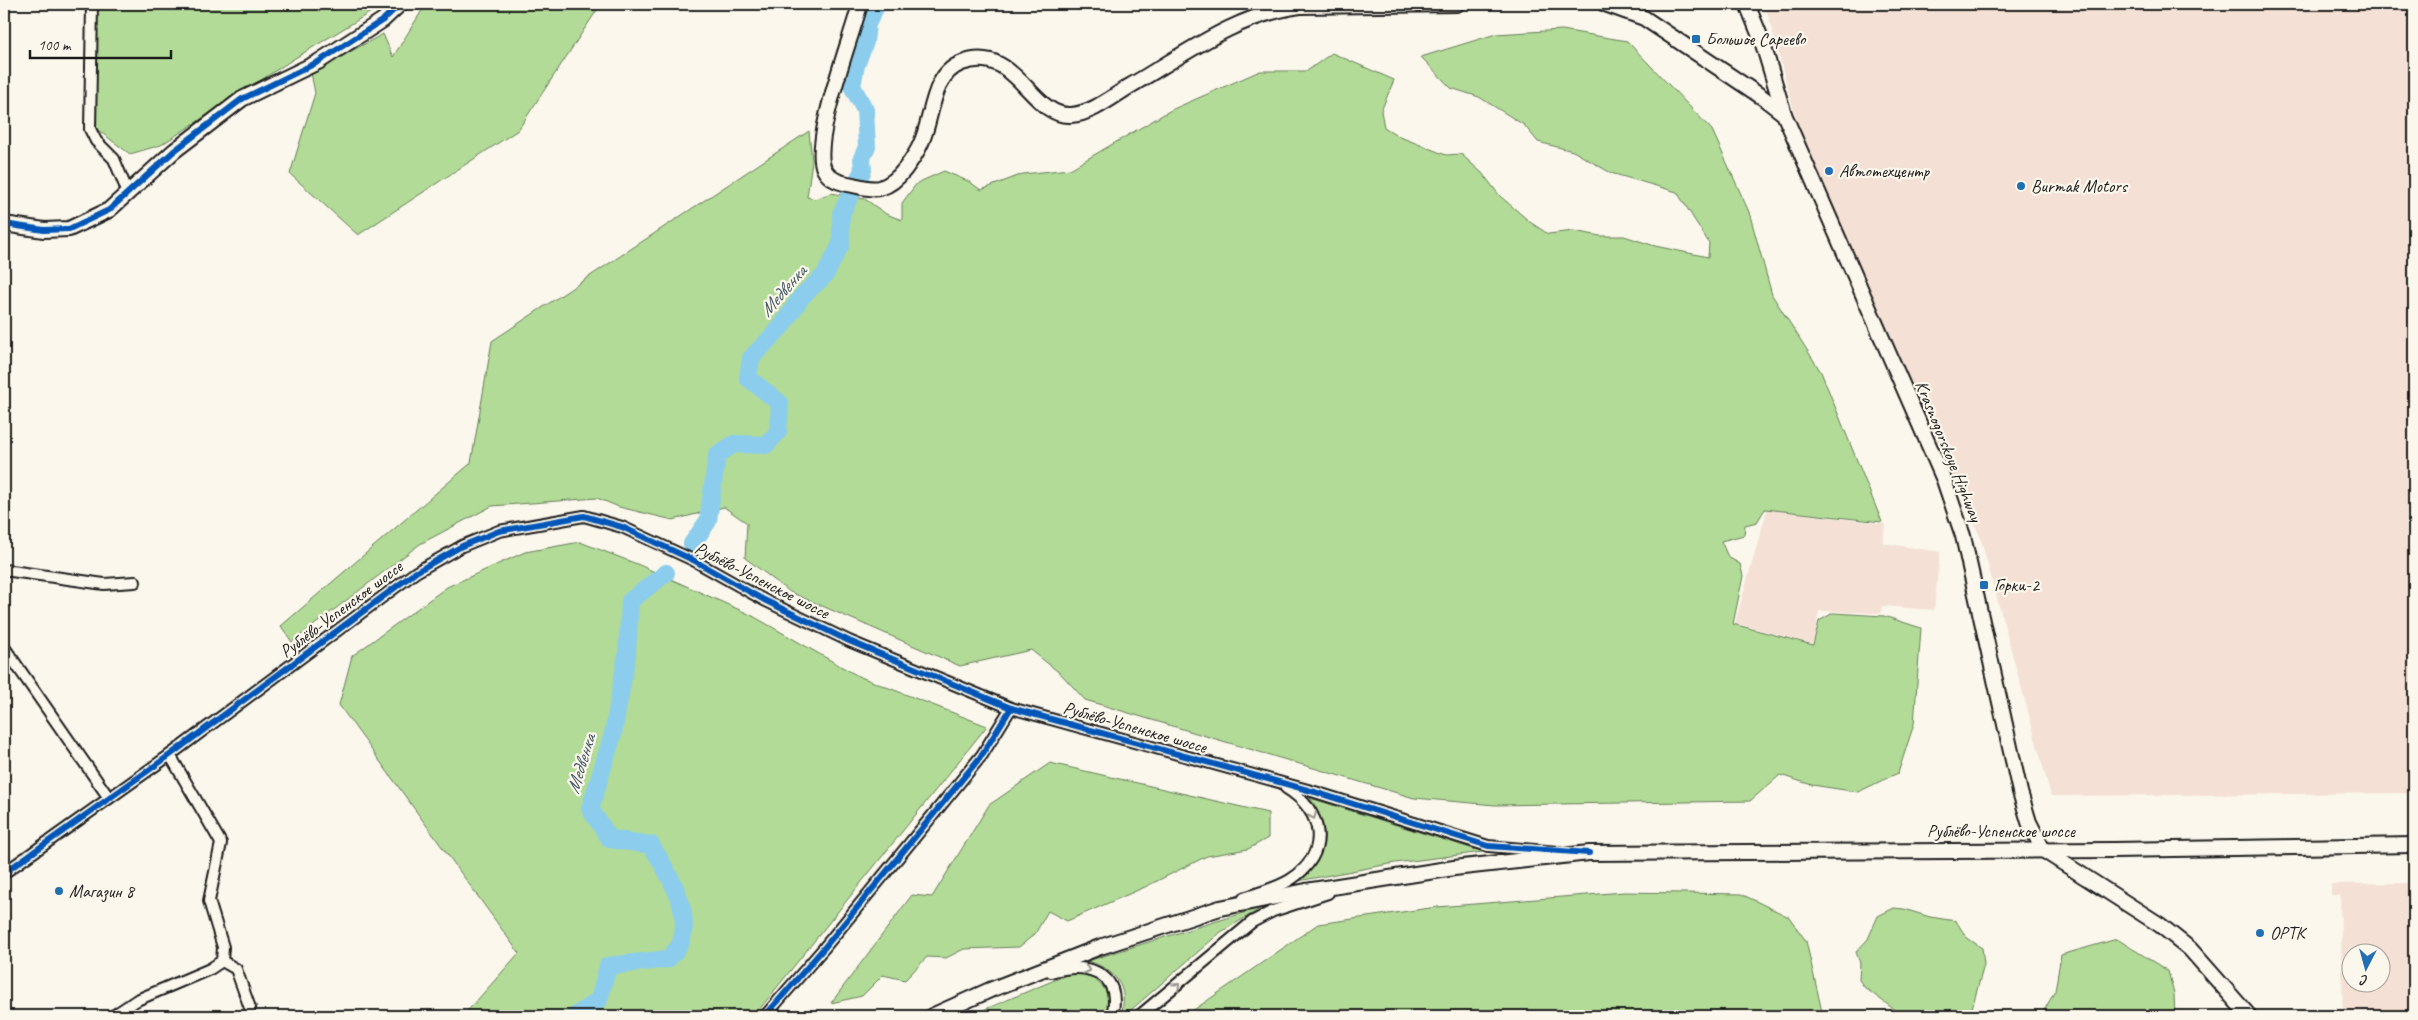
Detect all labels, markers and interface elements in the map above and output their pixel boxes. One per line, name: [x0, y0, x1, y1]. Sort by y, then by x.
scale bar: [30, 28, 171, 60]
place label: Большое Сареево: [1706, 28, 1807, 50]
marker: Большое Сареево: [1690, 33, 1702, 45]
text: 100 m: [38, 36, 72, 55]
place label: Автотехцентр: [1839, 160, 1930, 182]
marker: Автотехцентр: [1823, 165, 1835, 177]
place label: Burmak Motors: [2031, 175, 2129, 197]
marker: Burmak Motors: [2015, 180, 2027, 192]
water label: Медвенка: [754, 259, 813, 322]
street label: Krasnogorskoye Highway: [1911, 377, 1988, 526]
street label: Рублёво-Успенское шоссе: [691, 537, 834, 624]
street label: Рублёво-Успенское шоссе: [275, 555, 408, 662]
place label: Горки-2: [1994, 574, 2041, 596]
marker: Горки-2: [1978, 579, 1990, 591]
street label: Рублёво-Успенское шоссе: [1061, 696, 1210, 758]
water label: Медвенка: [561, 729, 602, 796]
one-way arrow: [1307, 811, 1318, 820]
street label: Рублёво-Успенское шоссе: [1927, 820, 2076, 842]
place label: Магазин 8: [69, 880, 136, 903]
marker: Магазин 8: [53, 885, 65, 897]
place label: ОРТК: [2270, 922, 2308, 944]
marker: ОРТК: [2254, 927, 2266, 939]
north arrow: [2340, 942, 2390, 992]
one-way arrow: [1083, 964, 1091, 974]
text: С: [2358, 971, 2369, 989]
one-way arrow: [1172, 982, 1181, 991]

